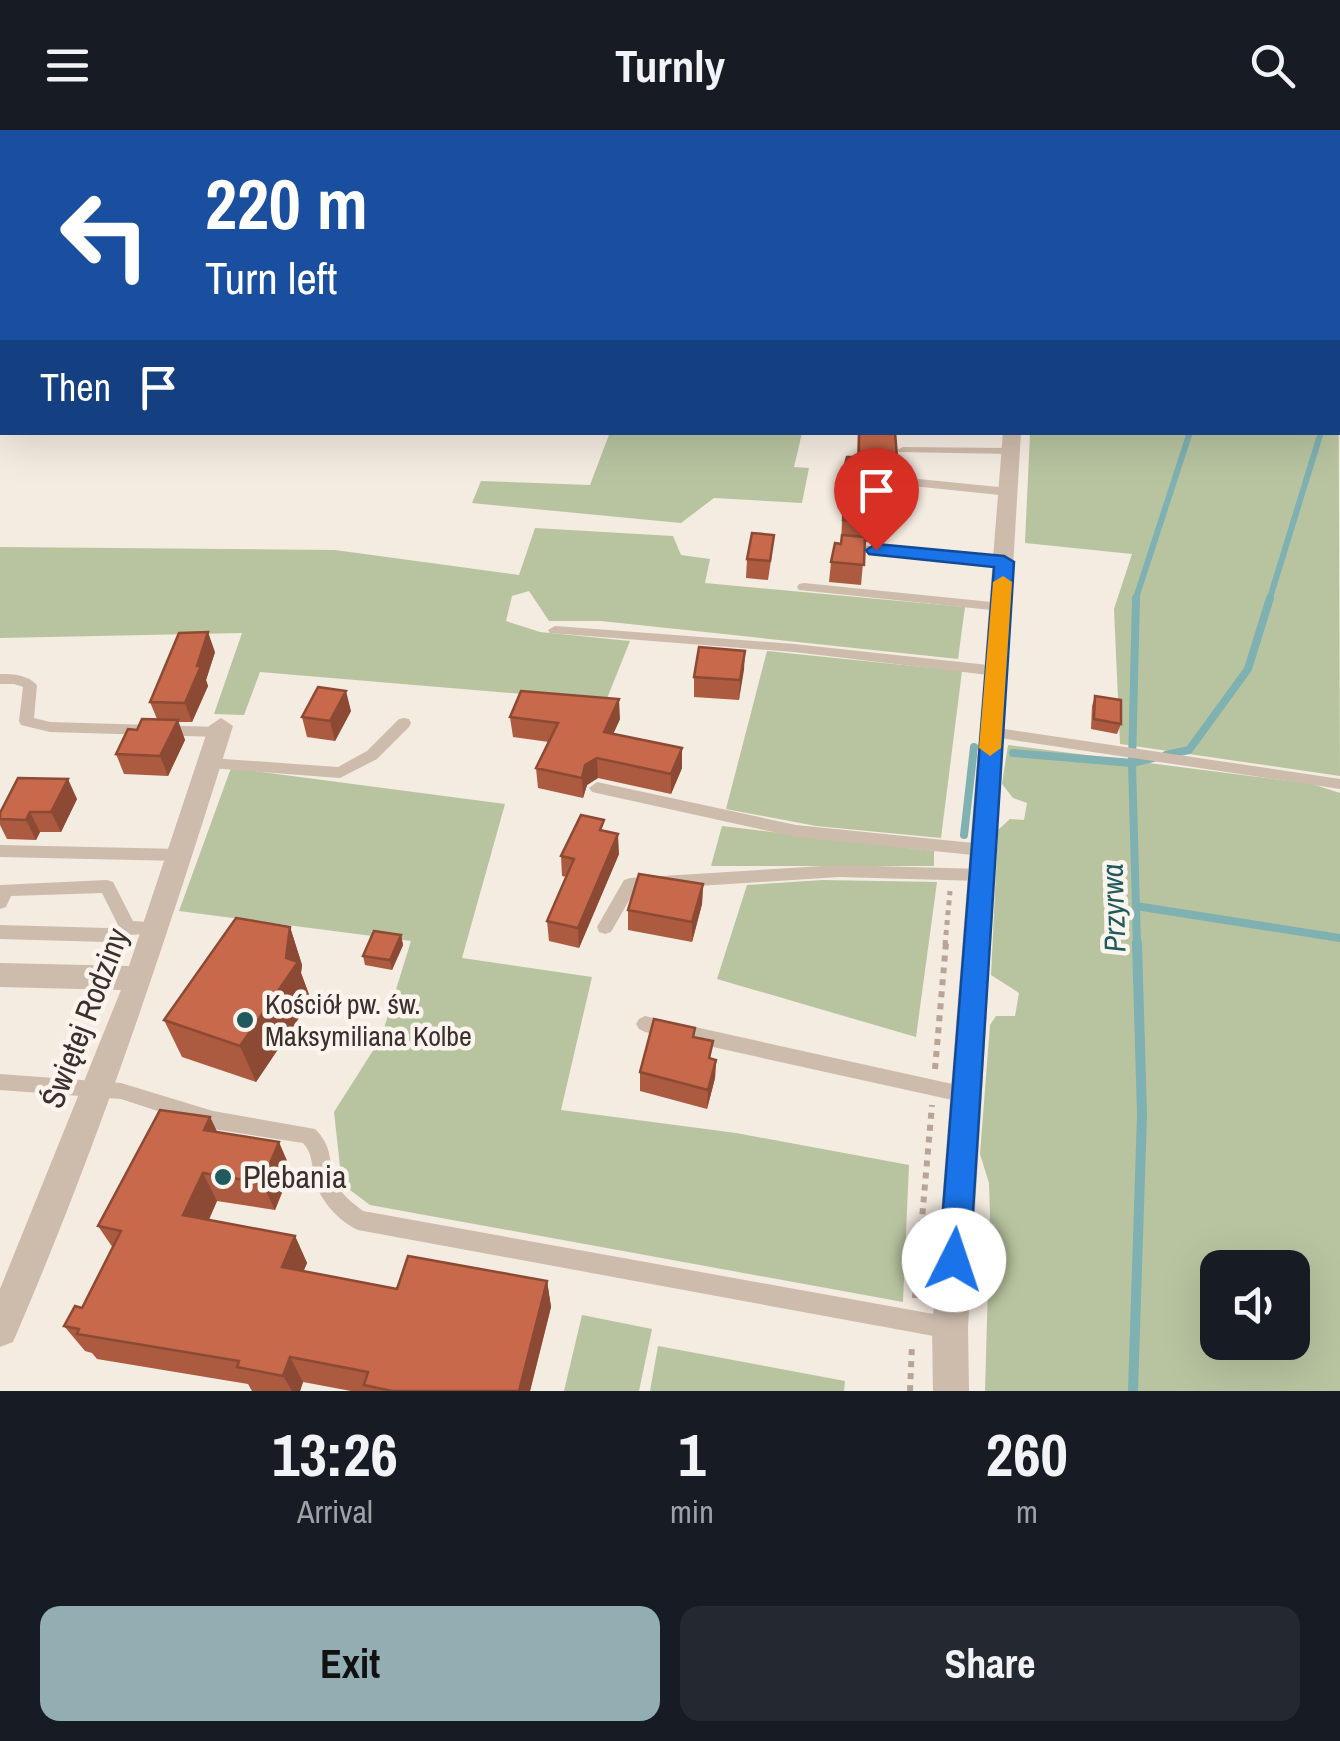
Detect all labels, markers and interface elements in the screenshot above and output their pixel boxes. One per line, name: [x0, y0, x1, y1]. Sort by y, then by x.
text: Turnly: [615, 35, 725, 96]
icon: menu: [40, 38, 95, 93]
icon: search: [1245, 38, 1300, 93]
text: 220 m: [205, 157, 368, 251]
icon: left: [40, 170, 170, 300]
text: Turn left: [205, 247, 337, 308]
icon: arrive: [131, 360, 186, 415]
text: Then: [40, 362, 111, 413]
pin: [834, 448, 919, 551]
icon: arrive: [849, 463, 904, 518]
water label: Przyrwa: [1091, 863, 1135, 953]
street label: Świętej Rodziny: [30, 922, 139, 1114]
place label: Kościół pw. św. Maksymiliana Kolbe: [265, 985, 472, 1055]
marker: Kościół pw. św. Maksymiliana Kolbe: [234, 1009, 256, 1031]
place label: Plebania: [243, 1155, 347, 1198]
marker: Plebania: [212, 1166, 234, 1188]
position arrow: [902, 1208, 1006, 1312]
map controls: [1200, 1250, 1310, 1360]
button: sound: [1200, 1250, 1310, 1360]
text: 13:26: [272, 1414, 398, 1495]
text: 1: [678, 1414, 706, 1495]
text: 260: [986, 1414, 1068, 1495]
text: Arrival: [297, 1490, 373, 1533]
text: min: [670, 1490, 714, 1533]
text: m: [1016, 1490, 1038, 1533]
button: Exit: [40, 1606, 660, 1721]
button: Share: [680, 1606, 1300, 1721]

